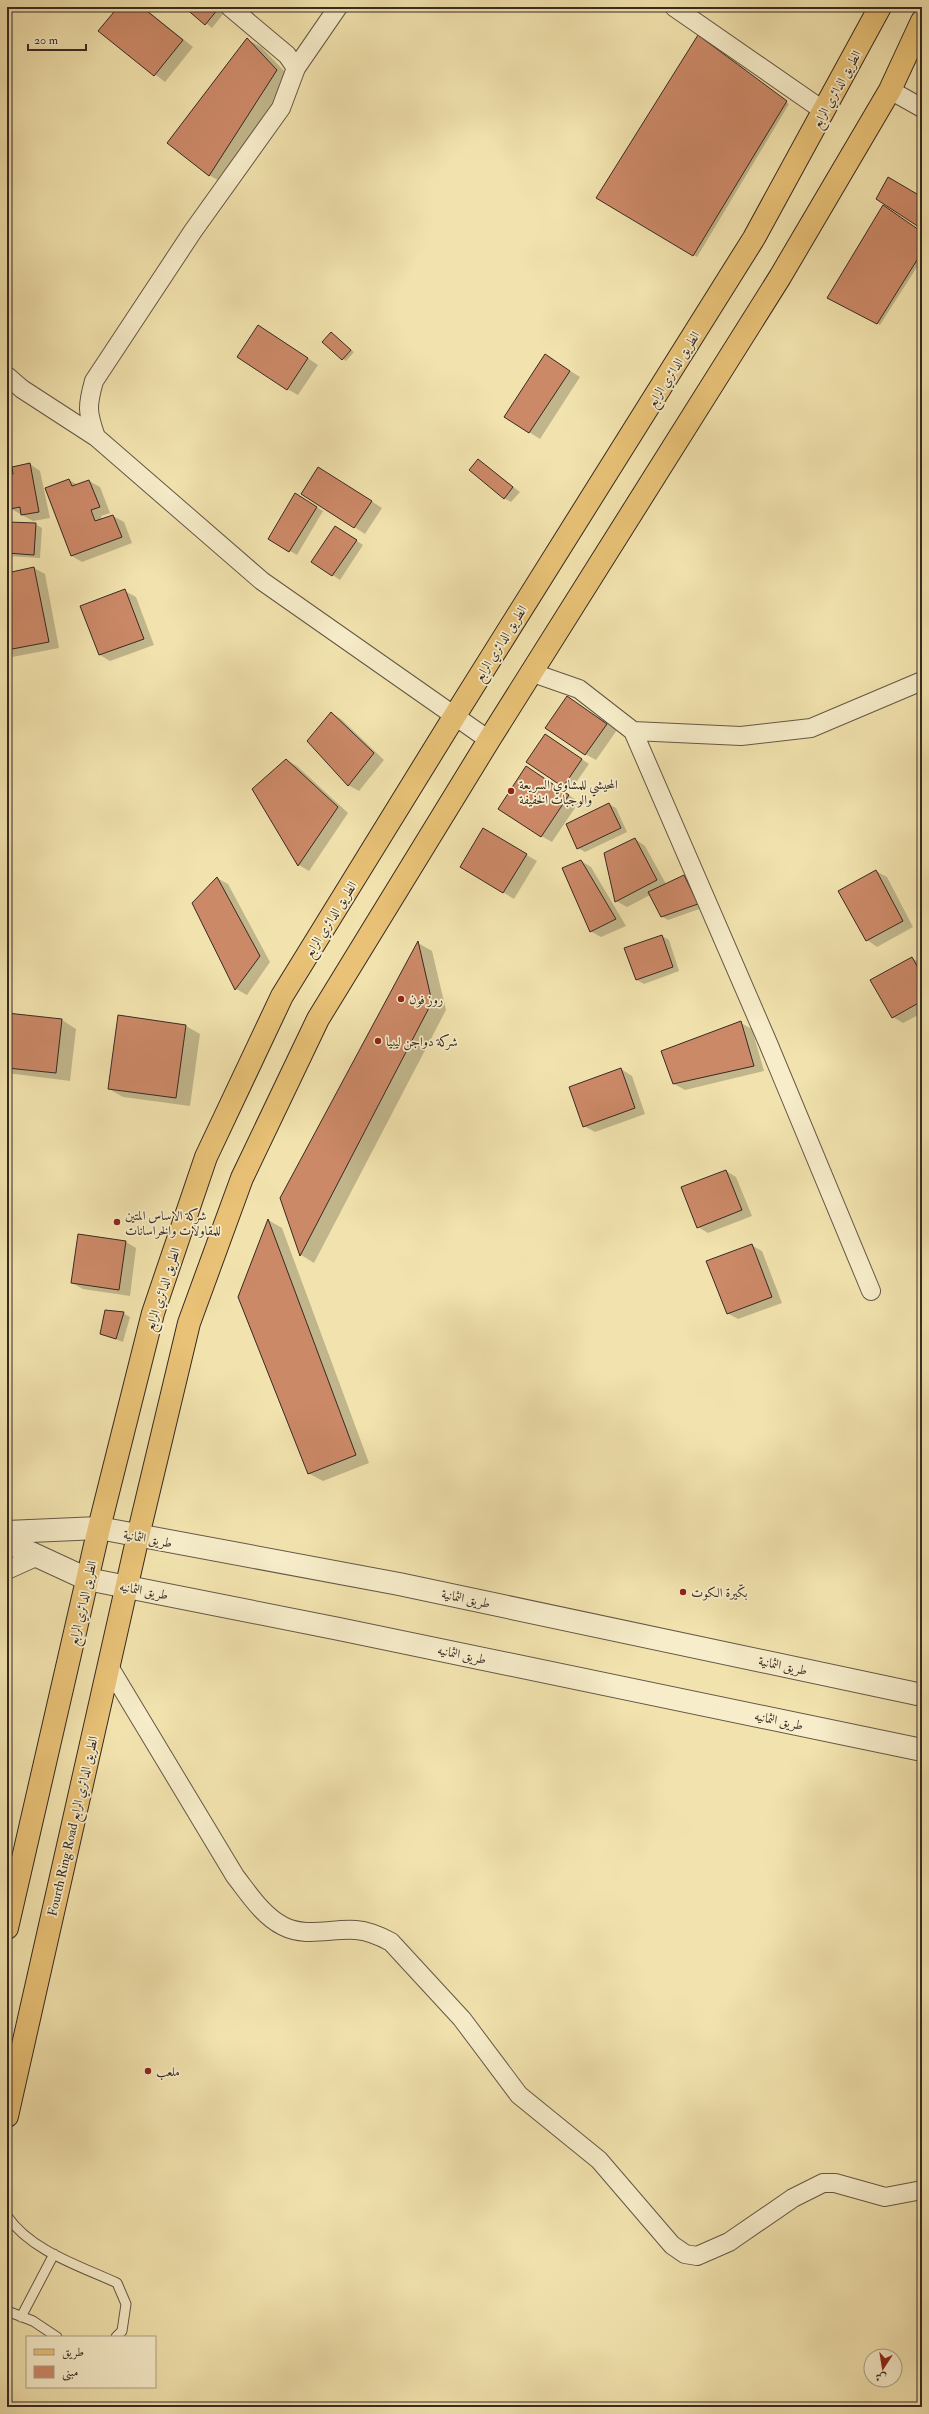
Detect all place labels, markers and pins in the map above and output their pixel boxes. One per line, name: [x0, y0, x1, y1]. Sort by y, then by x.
place label: المحيشي للمشاوي السريعة والوجبات الخفيفة: [519, 777, 618, 808]
marker: المحيشي للمشاوي السريعة والوجبات الخفيفة: [506, 786, 516, 796]
place label: روز فون: [409, 992, 443, 1008]
marker: روز فون: [396, 994, 406, 1004]
place label: شركة دواجن ليبيا: [386, 1033, 458, 1051]
marker: شركة دواجن ليبيا: [373, 1036, 383, 1046]
place label: شركة الاساس المتين للمقاولات والخراسانات: [125, 1207, 221, 1239]
marker: شركة الاساس المتين للمقاولات والخراسانات: [112, 1217, 122, 1227]
place label: بكّيرة الكوت: [691, 1583, 747, 1601]
marker: بكّيرة الكوت: [678, 1587, 688, 1597]
place label: ملعب: [156, 2064, 180, 2081]
marker: ملعب: [143, 2066, 153, 2076]

